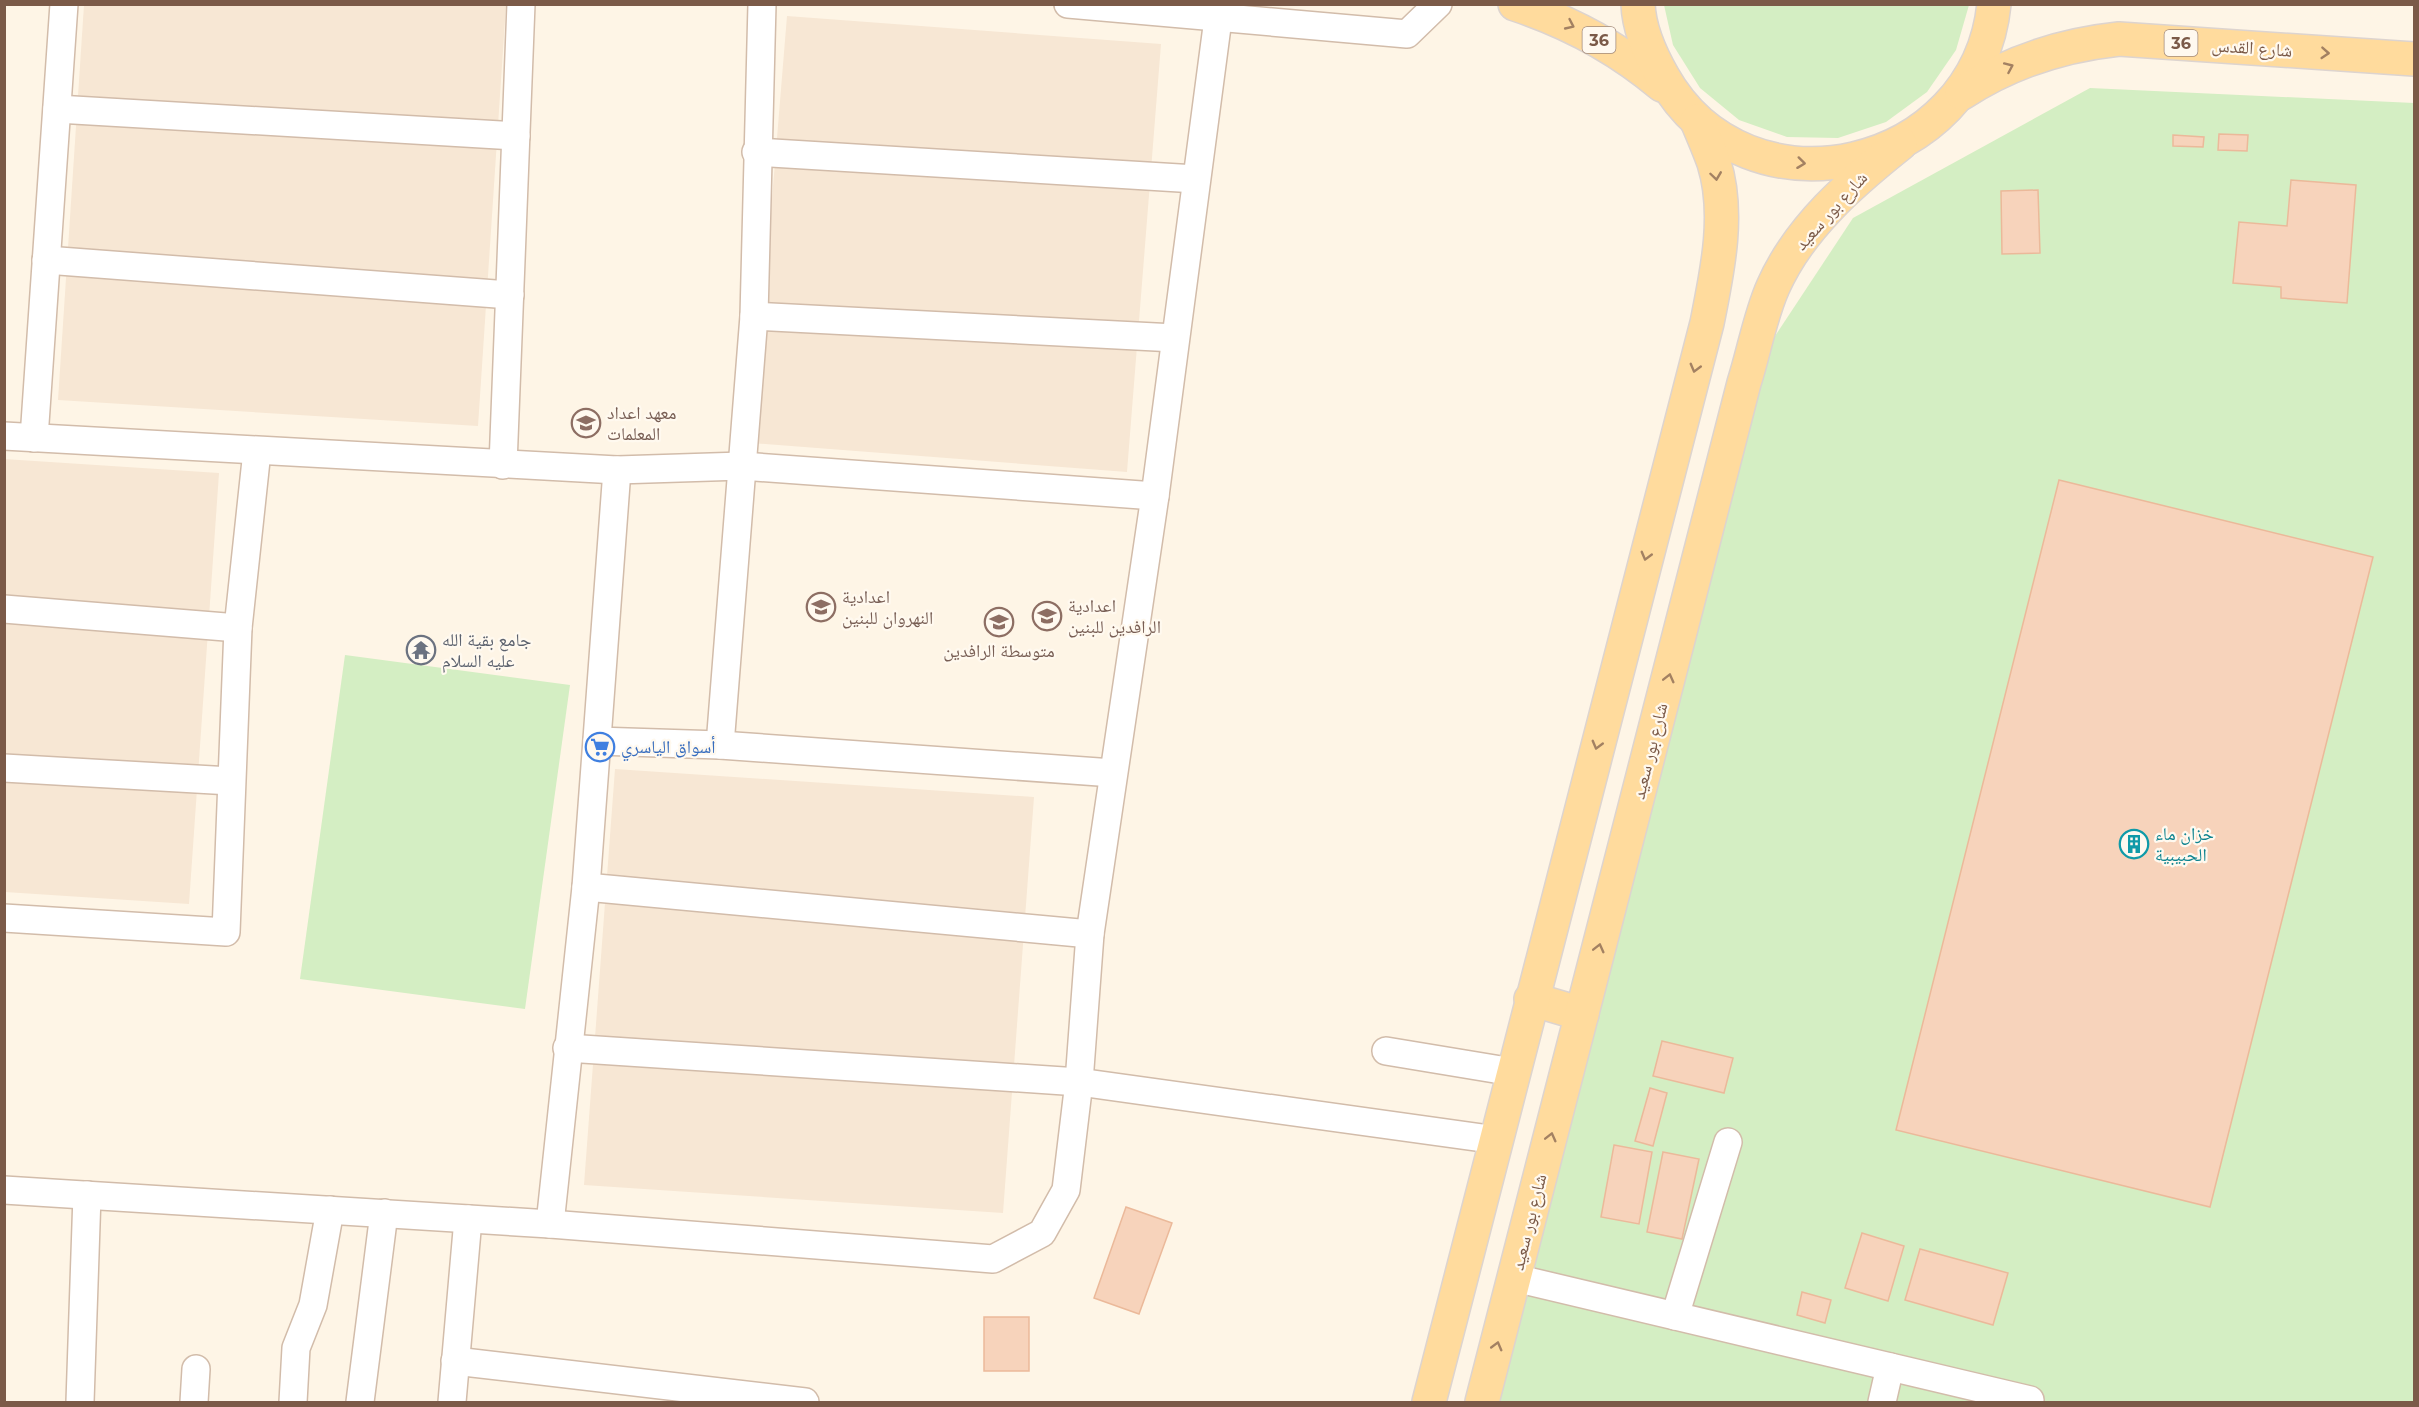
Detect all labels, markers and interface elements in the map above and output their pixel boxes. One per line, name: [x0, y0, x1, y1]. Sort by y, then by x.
one-way arrow: [1563, 18, 1574, 30]
road number: 36: [1582, 27, 1616, 53]
road number: 36: [2164, 30, 2198, 56]
street label: شارع القدس: [2211, 34, 2293, 62]
one-way arrow: [2321, 46, 2330, 59]
one-way arrow: [2002, 62, 2013, 74]
one-way arrow: [1796, 157, 1806, 169]
street label: شارع بور سعيد: [1790, 167, 1872, 255]
one-way arrow: [1709, 171, 1722, 180]
one-way arrow: [1690, 362, 1702, 373]
place label: معهد اعداد المعلمات: [607, 402, 676, 445]
school or university icon: معهد اعداد المعلمات: [570, 407, 602, 439]
one-way arrow: [1641, 551, 1653, 561]
place label: اعدادية النهروان للبنين: [842, 586, 933, 629]
school or university icon: اعدادية النهروان للبنين: [805, 591, 837, 623]
place label: اعدادية الرافدين للبنين: [1068, 595, 1161, 638]
school or university icon: اعدادية الرافدين للبنين: [1031, 600, 1063, 632]
school or university icon: متوسطة الرافدين: [983, 606, 1015, 638]
place label: جامع بقية الله عليه السلام: [442, 629, 531, 673]
temple icon: جامع بقية الله عليه السلام: [405, 634, 437, 666]
place label: متوسطة الرافدين: [943, 640, 1055, 662]
one-way arrow: [1661, 673, 1674, 683]
street label: شارع بور سعيد: [1627, 701, 1673, 801]
supermarket icon: أسواق الياسري: [584, 731, 616, 763]
place label: أسواق الياسري: [621, 736, 716, 762]
one-way arrow: [1592, 739, 1604, 750]
place label: خزان ماء الحبيبية: [2155, 823, 2214, 866]
building icon: خزان ماء الحبيبية: [2118, 828, 2150, 860]
one-way arrow: [1592, 943, 1605, 953]
one-way arrow: [1544, 1132, 1556, 1143]
street label: شارع بور سعيد: [1506, 1172, 1552, 1272]
one-way arrow: [1490, 1341, 1503, 1351]

